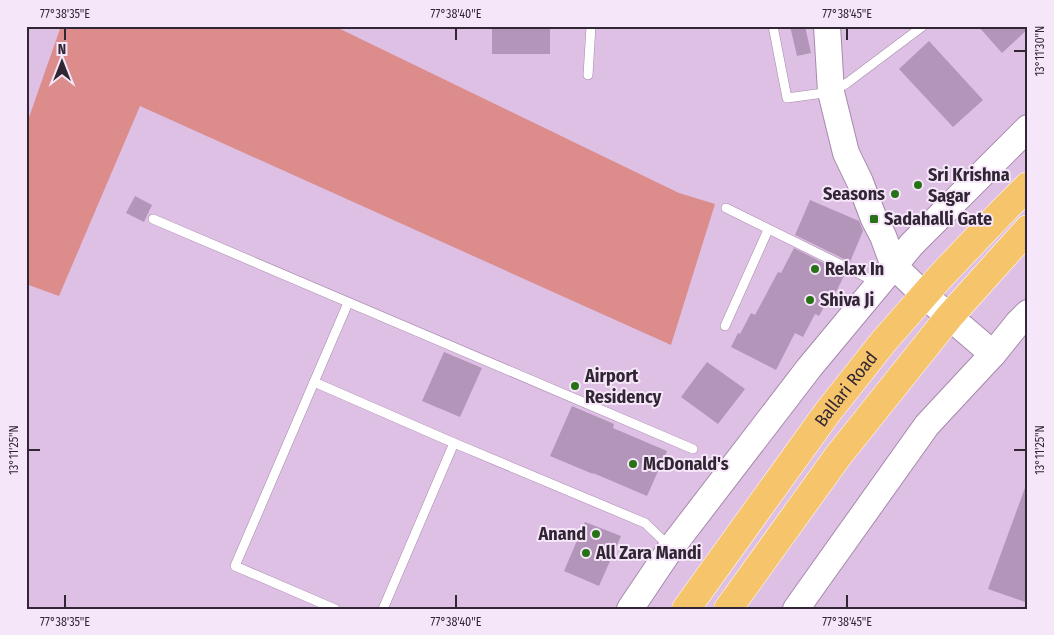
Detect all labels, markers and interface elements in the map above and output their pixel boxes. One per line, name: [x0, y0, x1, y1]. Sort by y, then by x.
text: 77°38'35"E: [40, 7, 90, 21]
text: 77°38'40"E: [431, 7, 482, 21]
text: 77°38'45"E: [822, 7, 872, 21]
text: 13°11'30"N: [1033, 26, 1047, 76]
north arrow: [38, 38, 88, 88]
text: N: [58, 41, 66, 58]
place label: Sri Krishna Sagar: [928, 164, 1010, 207]
marker: Sri Krishna Sagar: [912, 179, 924, 191]
place label: Seasons: [823, 183, 885, 205]
marker: Seasons: [889, 188, 901, 200]
place label: Sadahalli Gate: [884, 208, 992, 230]
marker: Sadahalli Gate: [868, 213, 880, 225]
place label: Relax In: [825, 258, 884, 280]
marker: Relax In: [809, 263, 821, 275]
place label: Shiva Ji: [820, 289, 874, 311]
marker: Shiva Ji: [804, 294, 816, 306]
street label: Ballari Road: [810, 347, 882, 431]
place label: Airport Residency: [584, 365, 662, 408]
marker: Airport Residency: [569, 380, 581, 392]
text: 13°11'25"N: [7, 425, 21, 475]
text: 13°11'25"N: [1033, 425, 1047, 475]
place label: McDonald's: [643, 453, 729, 475]
marker: McDonald's: [627, 458, 639, 470]
place label: Anand: [538, 523, 586, 545]
marker: Anand: [590, 528, 602, 540]
place label: All Zara Mandi: [595, 542, 702, 564]
marker: All Zara Mandi: [580, 547, 592, 559]
text: 77°38'35"E: [40, 615, 90, 629]
text: 77°38'40"E: [431, 615, 482, 629]
text: 77°38'45"E: [822, 615, 872, 629]

